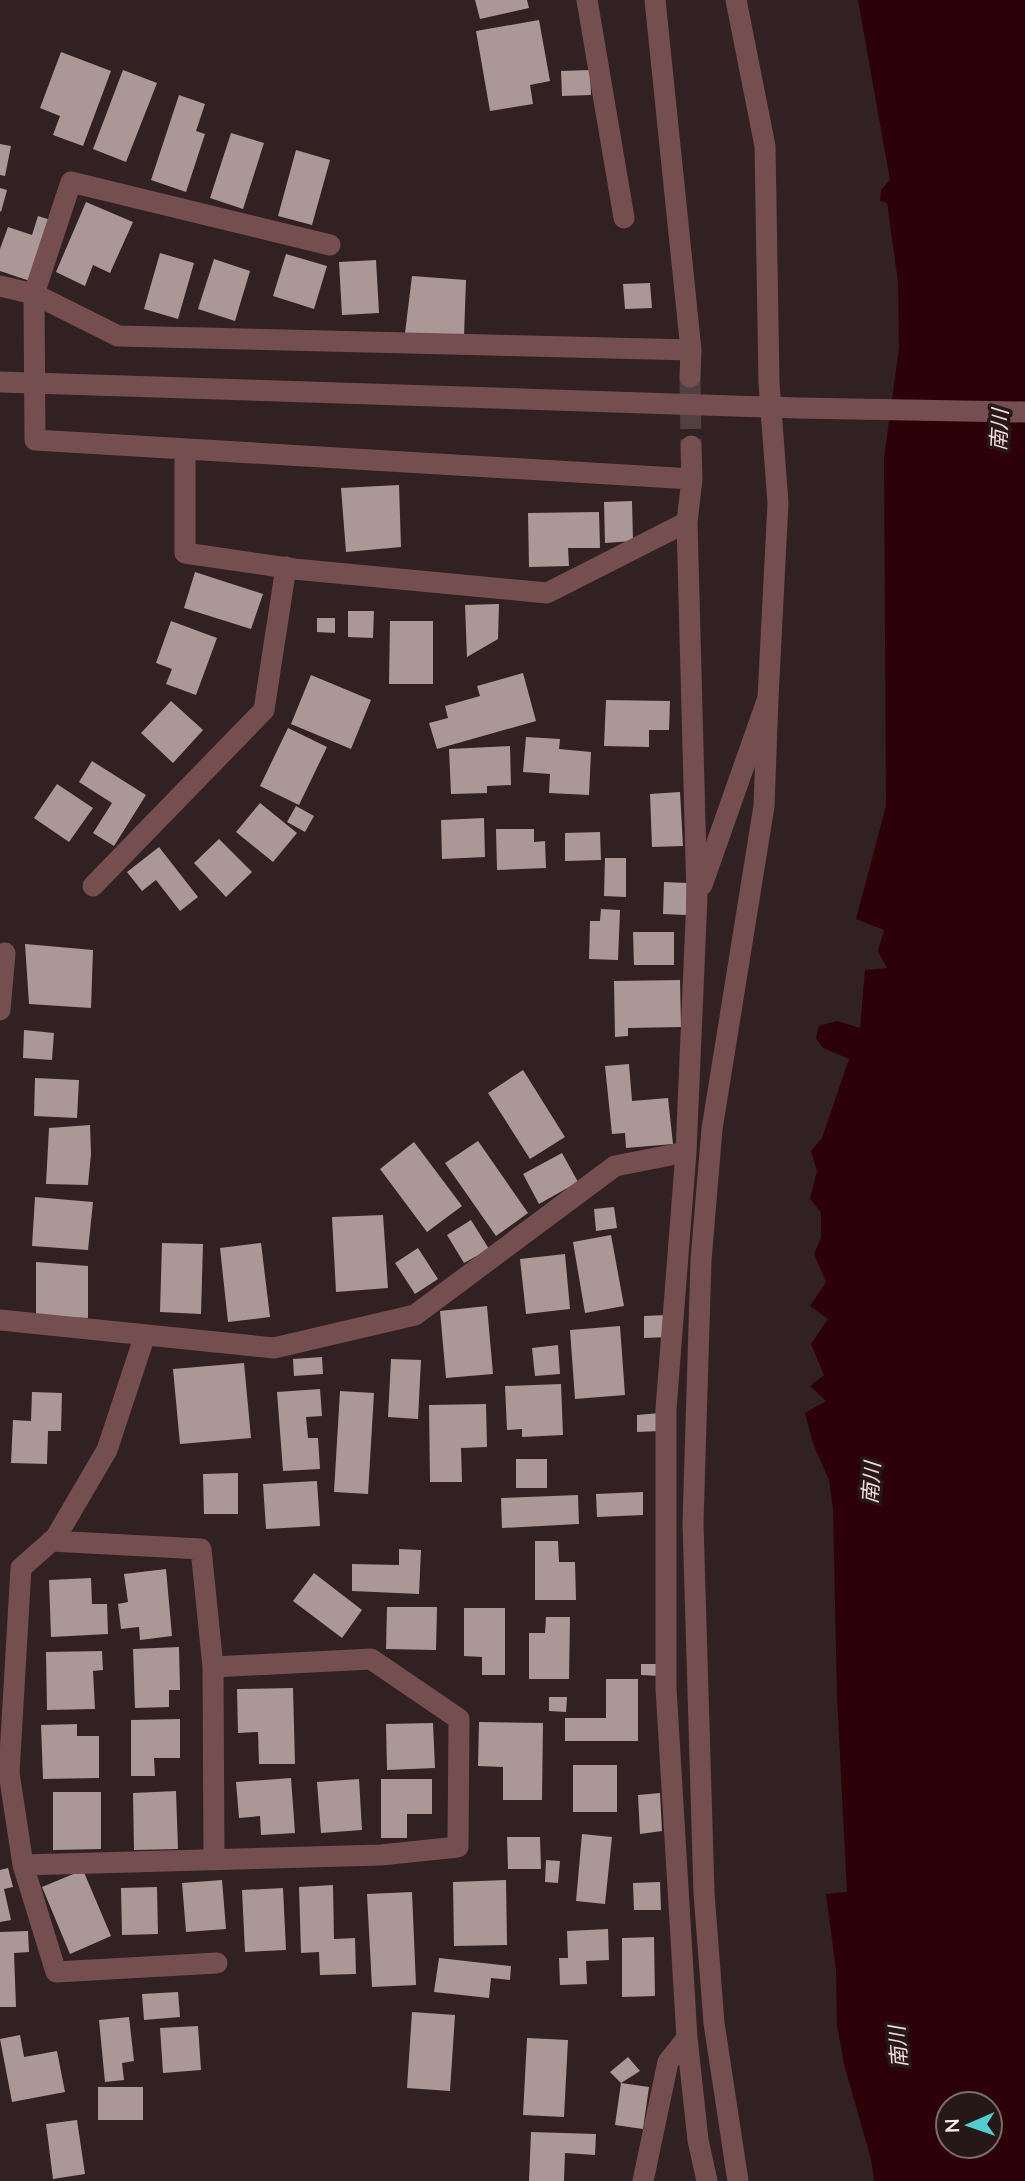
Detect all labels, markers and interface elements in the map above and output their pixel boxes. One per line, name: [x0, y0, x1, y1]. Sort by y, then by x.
water label: 南川: [984, 406, 1012, 452]
water label: 南川: [856, 1459, 884, 1505]
water label: 南川: [883, 2023, 911, 2069]
north arrow: [934, 2090, 1004, 2160]
text: N: [940, 2118, 963, 2133]

